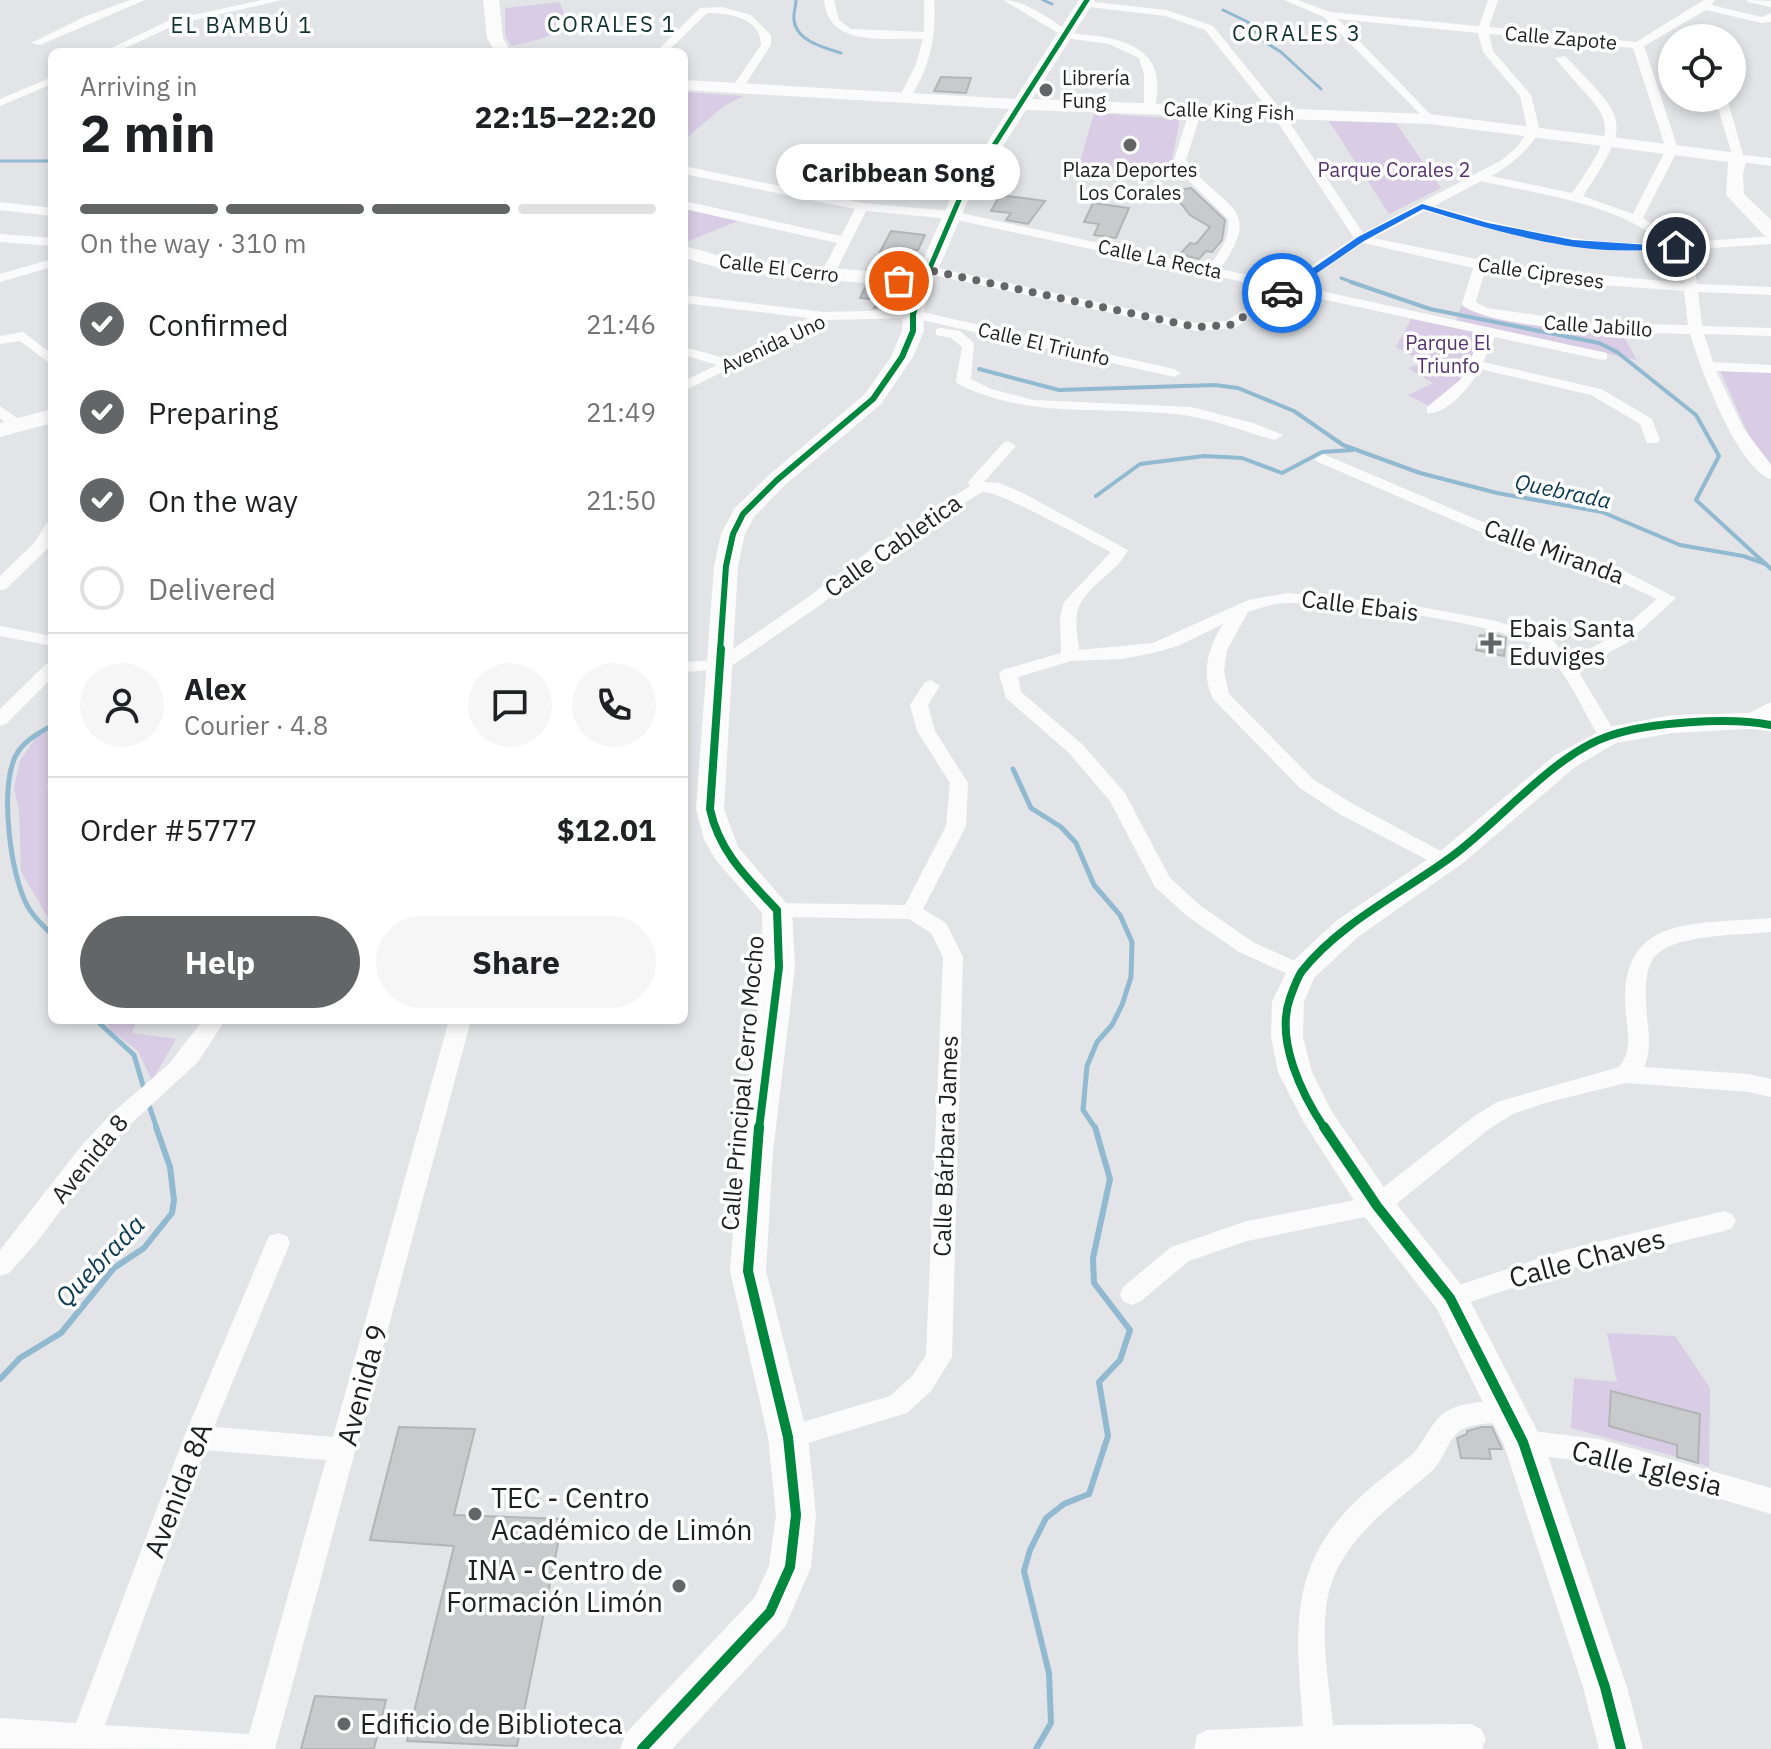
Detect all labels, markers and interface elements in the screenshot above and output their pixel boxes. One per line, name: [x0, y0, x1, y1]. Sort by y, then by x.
district label: CORALES 1: [547, 9, 677, 38]
district label: EL BAMBÚ 1: [171, 10, 313, 39]
district label: CORALES 3: [1232, 18, 1362, 47]
street label: Calle Zapote: [1504, 19, 1618, 56]
map controls: [1658, 24, 1746, 112]
button: locate: [1658, 24, 1746, 112]
place label: Librería Fung: [1062, 64, 1130, 114]
text: Arriving in: [80, 69, 197, 103]
marker: Librería Fung: [1037, 81, 1055, 99]
street label: Calle King Fish: [1163, 95, 1295, 126]
text: 22:15–22:20: [475, 97, 656, 136]
text: 2 min: [80, 99, 216, 166]
marker: Plaza Deportes Los Corales: [1121, 136, 1139, 154]
callout: Caribbean Song: [777, 145, 1021, 201]
text: Caribbean Song: [801, 155, 995, 189]
place label: Plaza Deportes Los Corales: [1062, 156, 1198, 206]
park label: Parque Corales 2: [1318, 156, 1470, 183]
pin: [1642, 213, 1710, 281]
icon: home: [1654, 225, 1698, 269]
text: On the way · 310 m: [80, 226, 306, 260]
street label: Calle La Recta: [1096, 232, 1225, 285]
street label: Calle El Cerro: [718, 247, 841, 288]
pin: [865, 247, 933, 315]
street label: Calle Cipreses: [1476, 250, 1606, 295]
courier: [1242, 253, 1322, 333]
icon: bag: [877, 259, 921, 303]
icon: car: [1260, 271, 1304, 315]
icon: check: [80, 302, 124, 346]
text: Confirmed: [148, 305, 289, 344]
text: 21:46: [586, 307, 656, 341]
street label: Avenida Uno: [716, 308, 830, 380]
street label: Calle Jabillo: [1543, 308, 1653, 343]
street label: Calle El Triunfo: [975, 315, 1113, 372]
park label: Parque El Triunfo: [1405, 329, 1491, 379]
icon: check: [80, 390, 124, 434]
text: Preparing: [148, 393, 278, 432]
text: 21:49: [586, 395, 656, 429]
water label: Quebrada: [1512, 466, 1614, 515]
icon: check: [80, 478, 124, 522]
text: On the way: [148, 481, 298, 520]
text: 21:50: [586, 483, 656, 517]
street label: Calle Cabletica: [818, 486, 967, 604]
street label: Calle Miranda: [1480, 511, 1629, 591]
text: Delivered: [148, 569, 276, 608]
street label: Calle Ebais: [1300, 582, 1421, 628]
place label: Ebais Santa Eduviges: [1509, 612, 1635, 672]
marker: Ebais Santa Eduviges: [1480, 632, 1502, 654]
button: person: [80, 663, 164, 747]
button: chat: [468, 663, 552, 747]
button: phone: [572, 663, 656, 747]
text: Alex: [184, 669, 247, 708]
text: Courier · 4.8: [184, 708, 328, 742]
text: Order #5777: [80, 810, 257, 849]
text: $12.01: [557, 810, 656, 849]
button: Help: [80, 916, 360, 1008]
button: Share: [376, 916, 656, 1008]
street label: Calle Principal Cerro Mocho: [713, 934, 771, 1232]
street label: Calle Bárbara James: [925, 1035, 965, 1257]
street label: Avenida 8: [43, 1107, 135, 1210]
water label: Quebrada: [47, 1207, 151, 1314]
street label: Calle Chaves: [1505, 1219, 1669, 1296]
street label: Avenida 9: [328, 1320, 395, 1449]
street label: Avenida 8A: [135, 1417, 220, 1563]
street label: Calle Iglesia: [1568, 1431, 1726, 1504]
place label: TEC - Centro Académico de Limón: [491, 1479, 753, 1548]
marker: TEC - Centro Académico de Limón: [466, 1505, 484, 1523]
place label: INA - Centro de Formación Limón: [446, 1551, 663, 1620]
marker: INA - Centro de Formación Limón: [670, 1577, 688, 1595]
place label: Edificio de Biblioteca: [360, 1705, 623, 1742]
marker: Edificio de Biblioteca: [335, 1715, 353, 1733]

